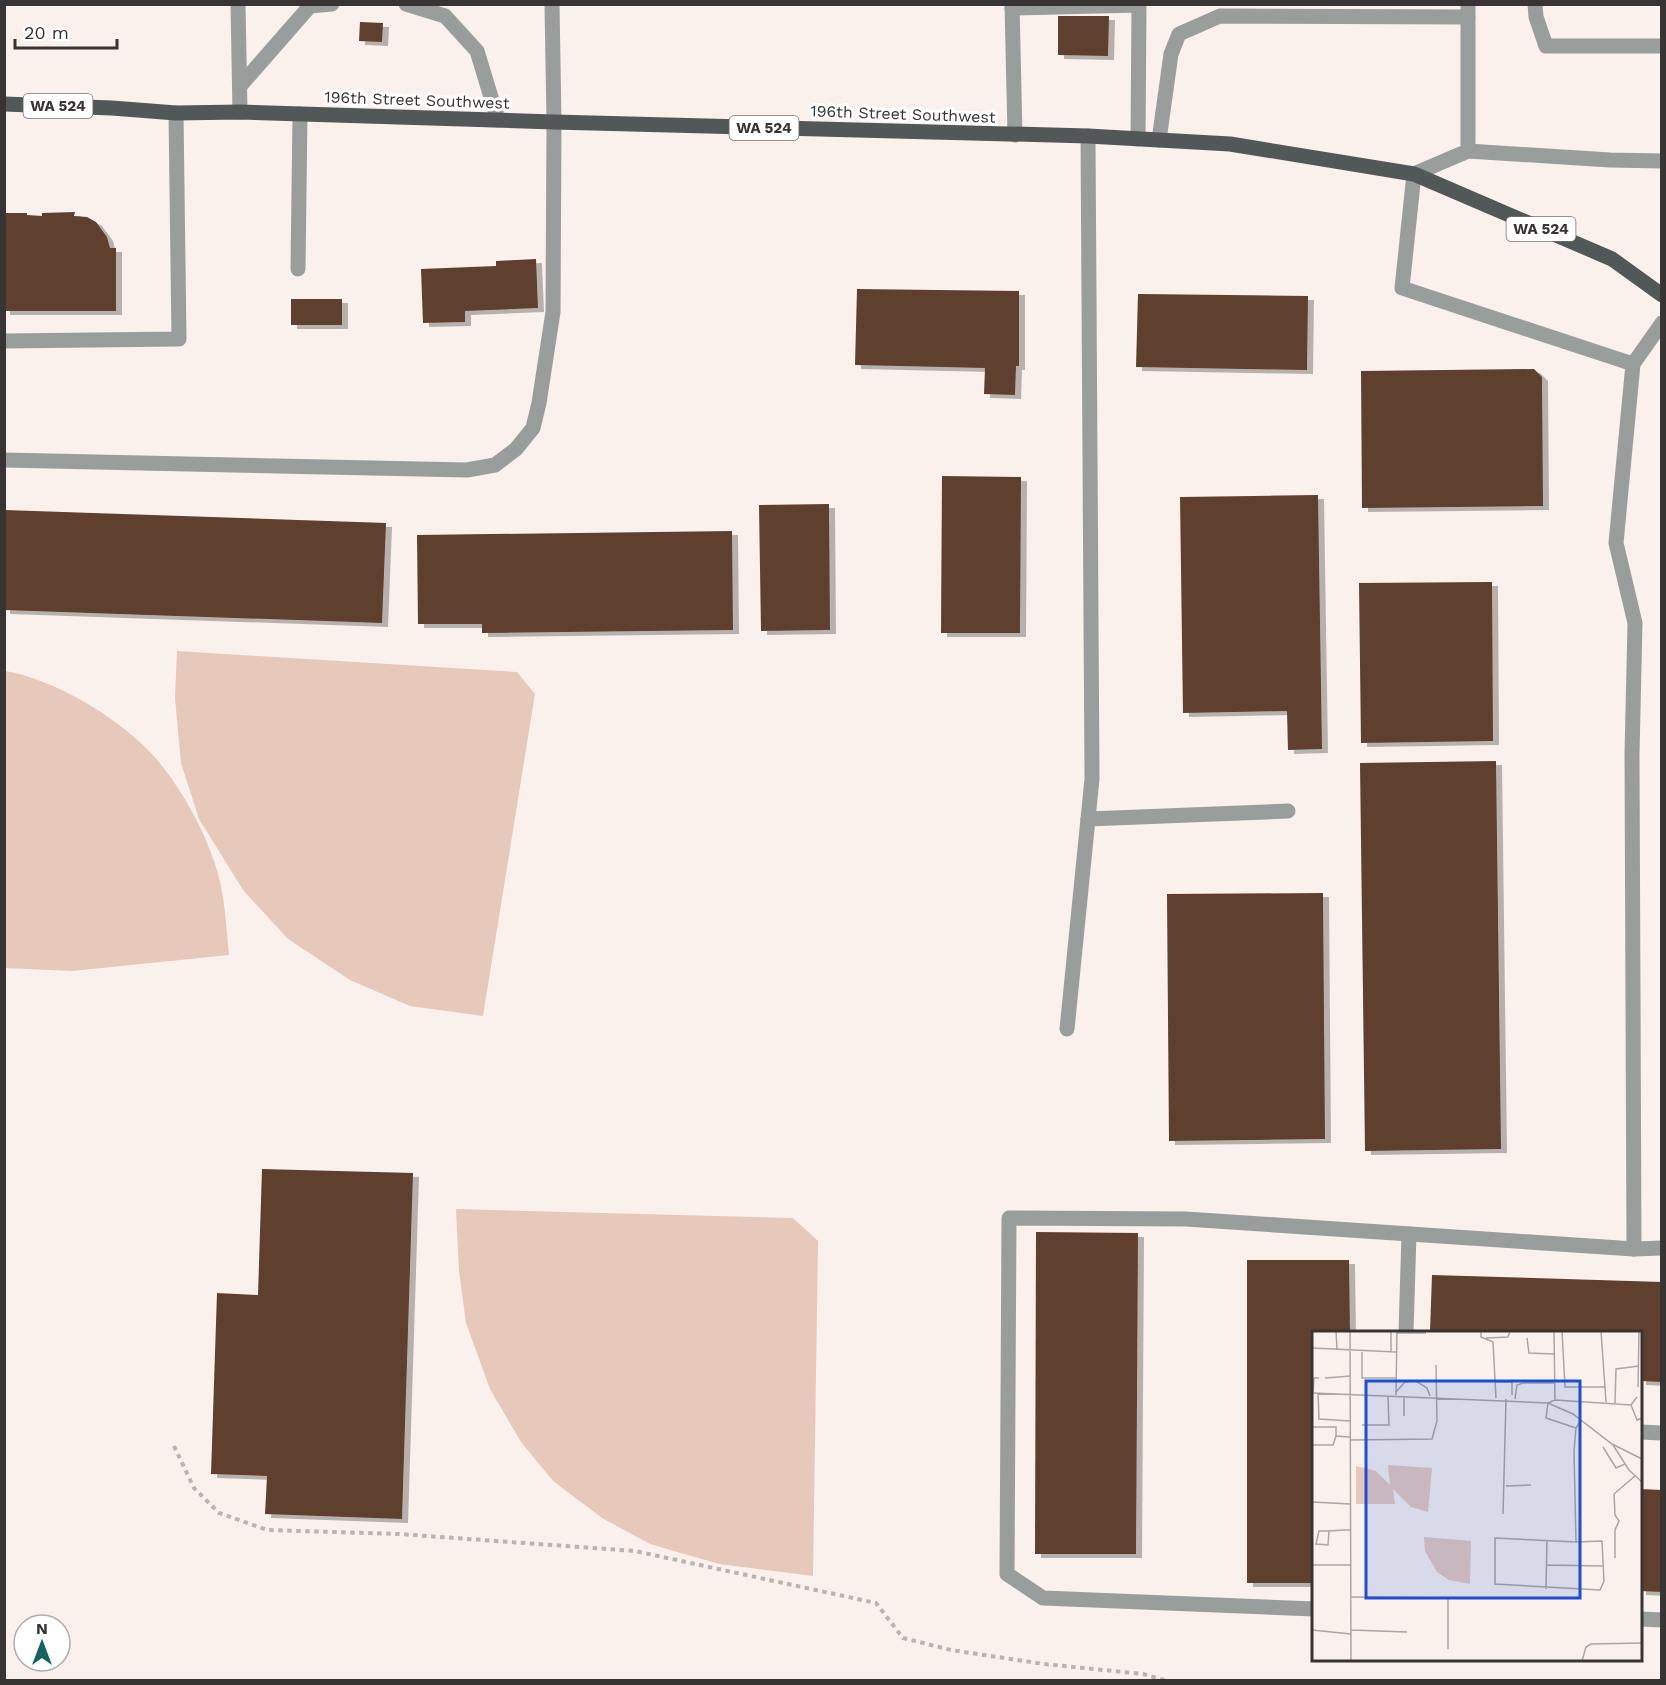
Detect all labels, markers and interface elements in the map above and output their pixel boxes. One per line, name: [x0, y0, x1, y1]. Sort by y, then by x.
scale bar: [15, 12, 117, 50]
text: 20 m: [24, 22, 69, 43]
street label: 196th Street Southwest: [324, 87, 510, 113]
road number: WA 524: [23, 94, 92, 118]
street label: 196th Street Southwest: [810, 101, 996, 127]
road number: WA 524: [730, 116, 798, 140]
road number: WA 524: [1506, 217, 1576, 241]
inset map: [1312, 1331, 1642, 1661]
north arrow: [12, 1613, 72, 1673]
text: N: [36, 1619, 48, 1638]

